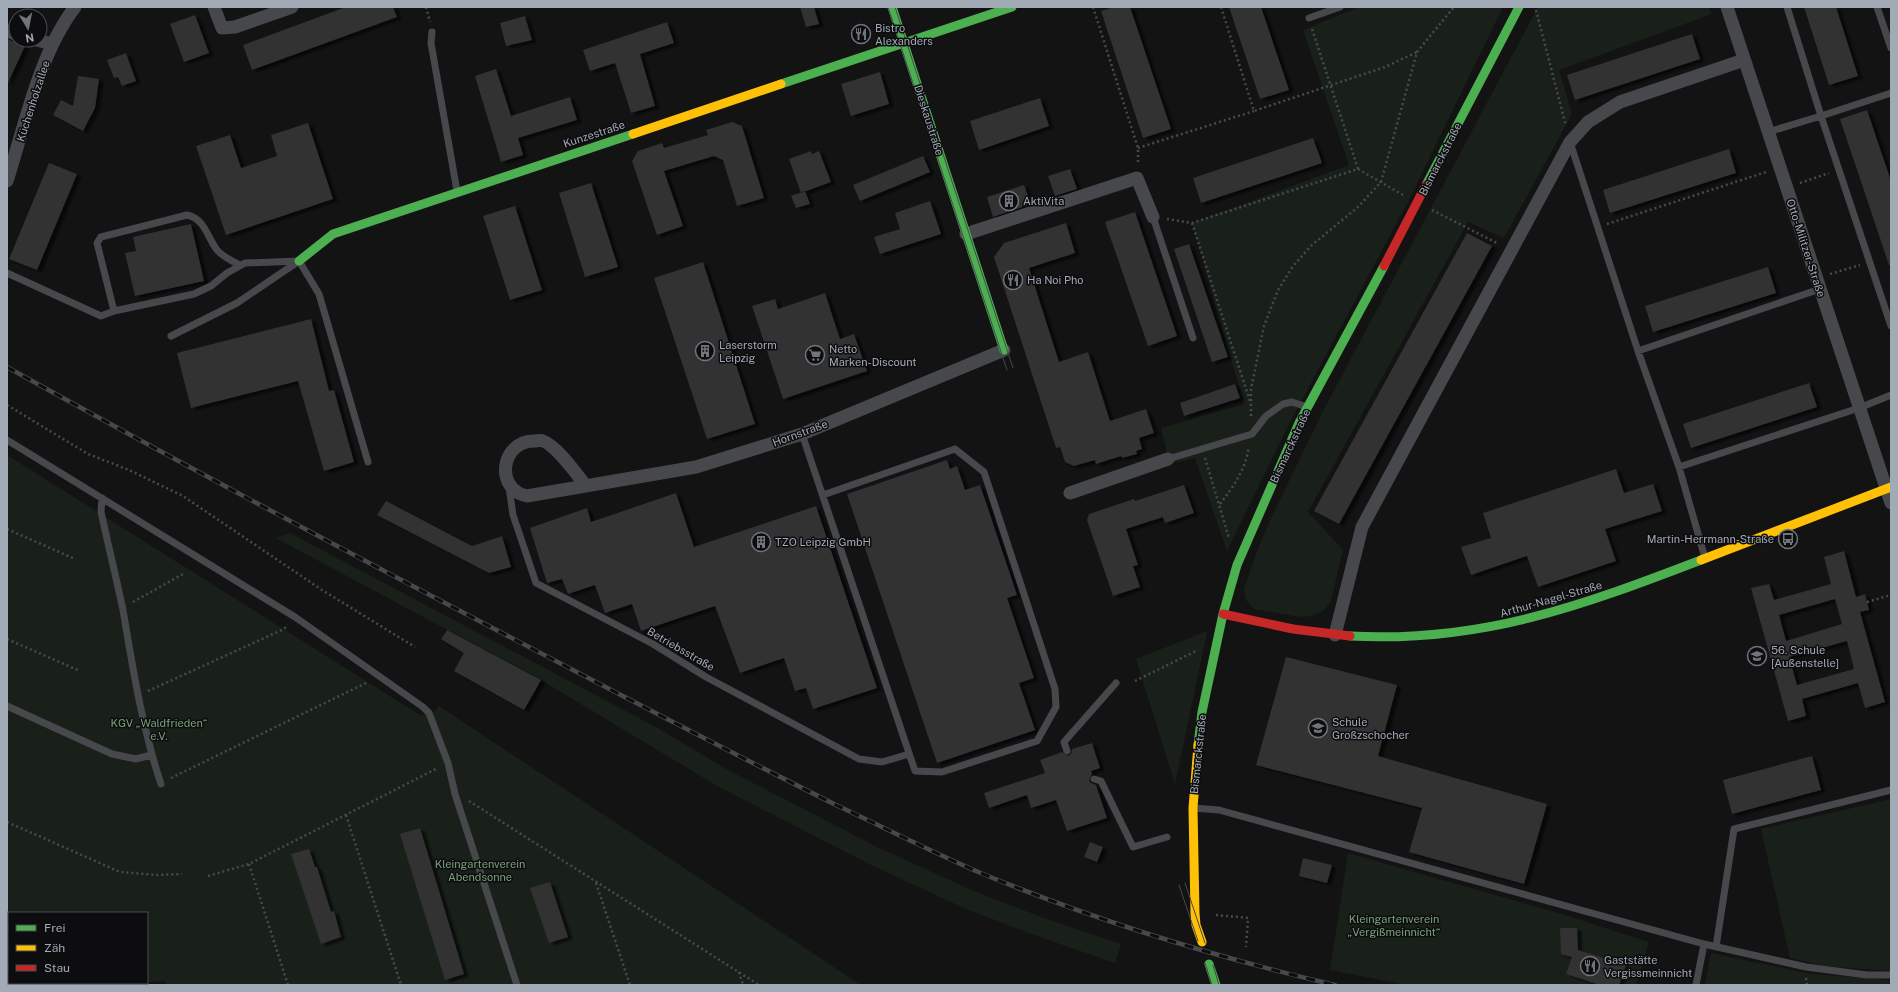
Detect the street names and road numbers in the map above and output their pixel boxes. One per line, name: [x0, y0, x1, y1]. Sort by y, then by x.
street label: Küchenholzallee: [14, 59, 52, 143]
street label: Dieskaustraße: [912, 83, 946, 157]
street label: Kunzestraße: [562, 118, 626, 150]
street label: Bismarckstraße: [1416, 121, 1464, 197]
street label: Otto-Militzer-Straße: [1784, 197, 1828, 299]
street label: Bismarckstraße: [1268, 407, 1312, 485]
street label: Hornstraße: [771, 417, 829, 449]
street label: Arthur-Nagel-Straße: [1499, 579, 1603, 619]
street label: Betriebsstraße: [645, 625, 717, 673]
street label: Bismarckstraße: [1188, 714, 1208, 794]

